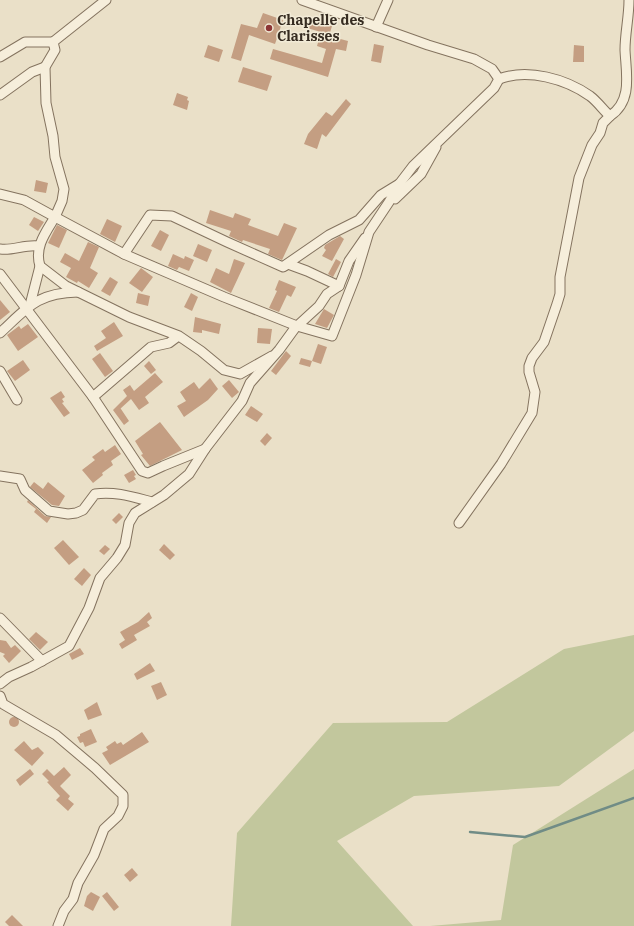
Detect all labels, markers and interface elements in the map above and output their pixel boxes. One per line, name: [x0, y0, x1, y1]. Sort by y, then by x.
place label: Chapelle des Clarisses: [277, 11, 364, 45]
marker: Chapelle des Clarisses: [264, 23, 274, 33]

